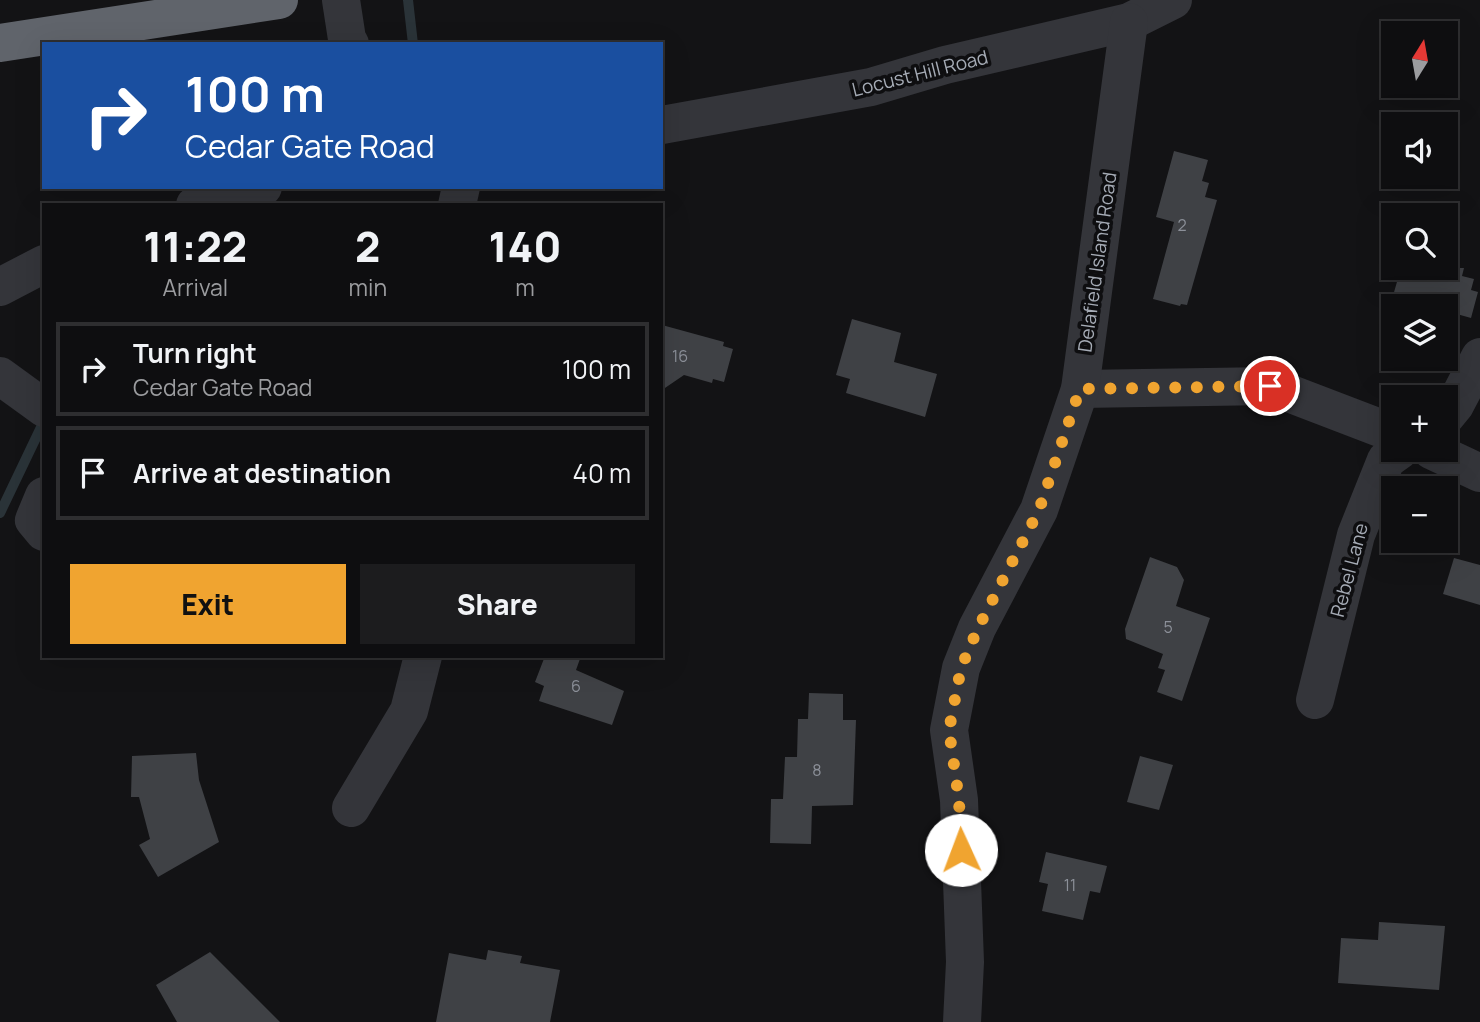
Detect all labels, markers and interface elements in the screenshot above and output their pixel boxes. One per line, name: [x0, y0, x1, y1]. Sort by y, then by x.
north arrow: [1381, 21, 1458, 98]
map controls: [1381, 21, 1458, 553]
street label: Locust Hill Road: [849, 44, 991, 102]
text: 100 m: [185, 60, 325, 127]
icon: right: [70, 70, 161, 161]
button: sound: [1381, 112, 1458, 189]
text: Cedar Gate Road: [185, 124, 435, 168]
street label: Delafield Island Road: [1071, 170, 1123, 354]
button: search: [1381, 203, 1458, 280]
house number: 2: [1177, 214, 1187, 236]
text: 11:22: [143, 217, 247, 275]
text: 2: [355, 217, 380, 275]
text: 140: [488, 217, 562, 275]
text: Arrival: [162, 271, 228, 303]
text: min: [349, 271, 387, 303]
text: m: [515, 271, 535, 303]
button: layers: [1381, 294, 1458, 371]
text: Turn right: [133, 335, 257, 371]
house number: 16: [672, 345, 688, 367]
icon: right: [74, 350, 112, 388]
text: 100 m: [562, 351, 631, 387]
pin: [1240, 356, 1300, 416]
icon: arrive: [1251, 367, 1289, 405]
text: Cedar Gate Road: [133, 371, 313, 403]
button: +: [1381, 385, 1458, 462]
icon: arrive: [74, 454, 112, 492]
text: Arrive at destination: [133, 455, 391, 491]
text: 40 m: [573, 455, 631, 491]
button: −: [1381, 476, 1458, 553]
street label: Rebel Lane: [1324, 520, 1374, 620]
button: Exit: [70, 564, 346, 644]
button: Share: [360, 564, 635, 644]
house number: 5: [1163, 616, 1173, 638]
house number: 6: [571, 675, 581, 697]
house number: 8: [812, 759, 822, 781]
position arrow: [924, 813, 998, 887]
house number: 11: [1064, 874, 1076, 896]

